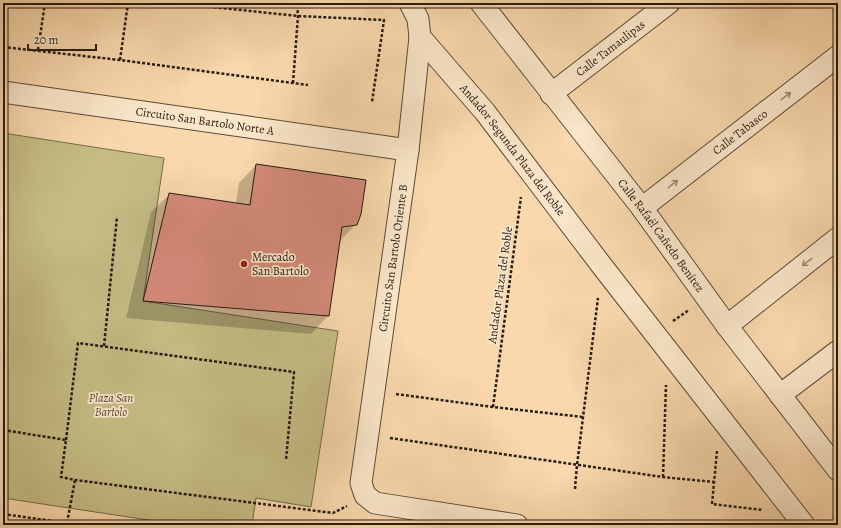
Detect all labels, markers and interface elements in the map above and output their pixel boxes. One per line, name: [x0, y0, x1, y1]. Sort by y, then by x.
street label: Calle Tamaulipas: [572, 16, 648, 80]
scale bar: [28, 26, 96, 52]
text: 20 m: [34, 32, 58, 48]
street label: Andador Segunda Plaza del Roble: [456, 80, 569, 219]
one-way arrow: [781, 92, 792, 100]
street label: Circuito San Bartolo Norte A: [135, 103, 276, 139]
street label: Calle Tabasco: [709, 106, 771, 158]
street label: Calle Rafaél Cañedo Benítez: [614, 175, 708, 295]
one-way arrow: [667, 180, 678, 189]
street label: Circuito San Bartolo Oriente B: [375, 183, 411, 333]
street label: Andador Plaza del Roble: [484, 226, 516, 345]
place label: Mercado San Bartolo: [252, 249, 309, 279]
one-way arrow: [802, 258, 813, 267]
marker: Mercado San Bartolo: [239, 259, 249, 269]
park label: Plaza San Bartolo: [89, 390, 133, 420]

